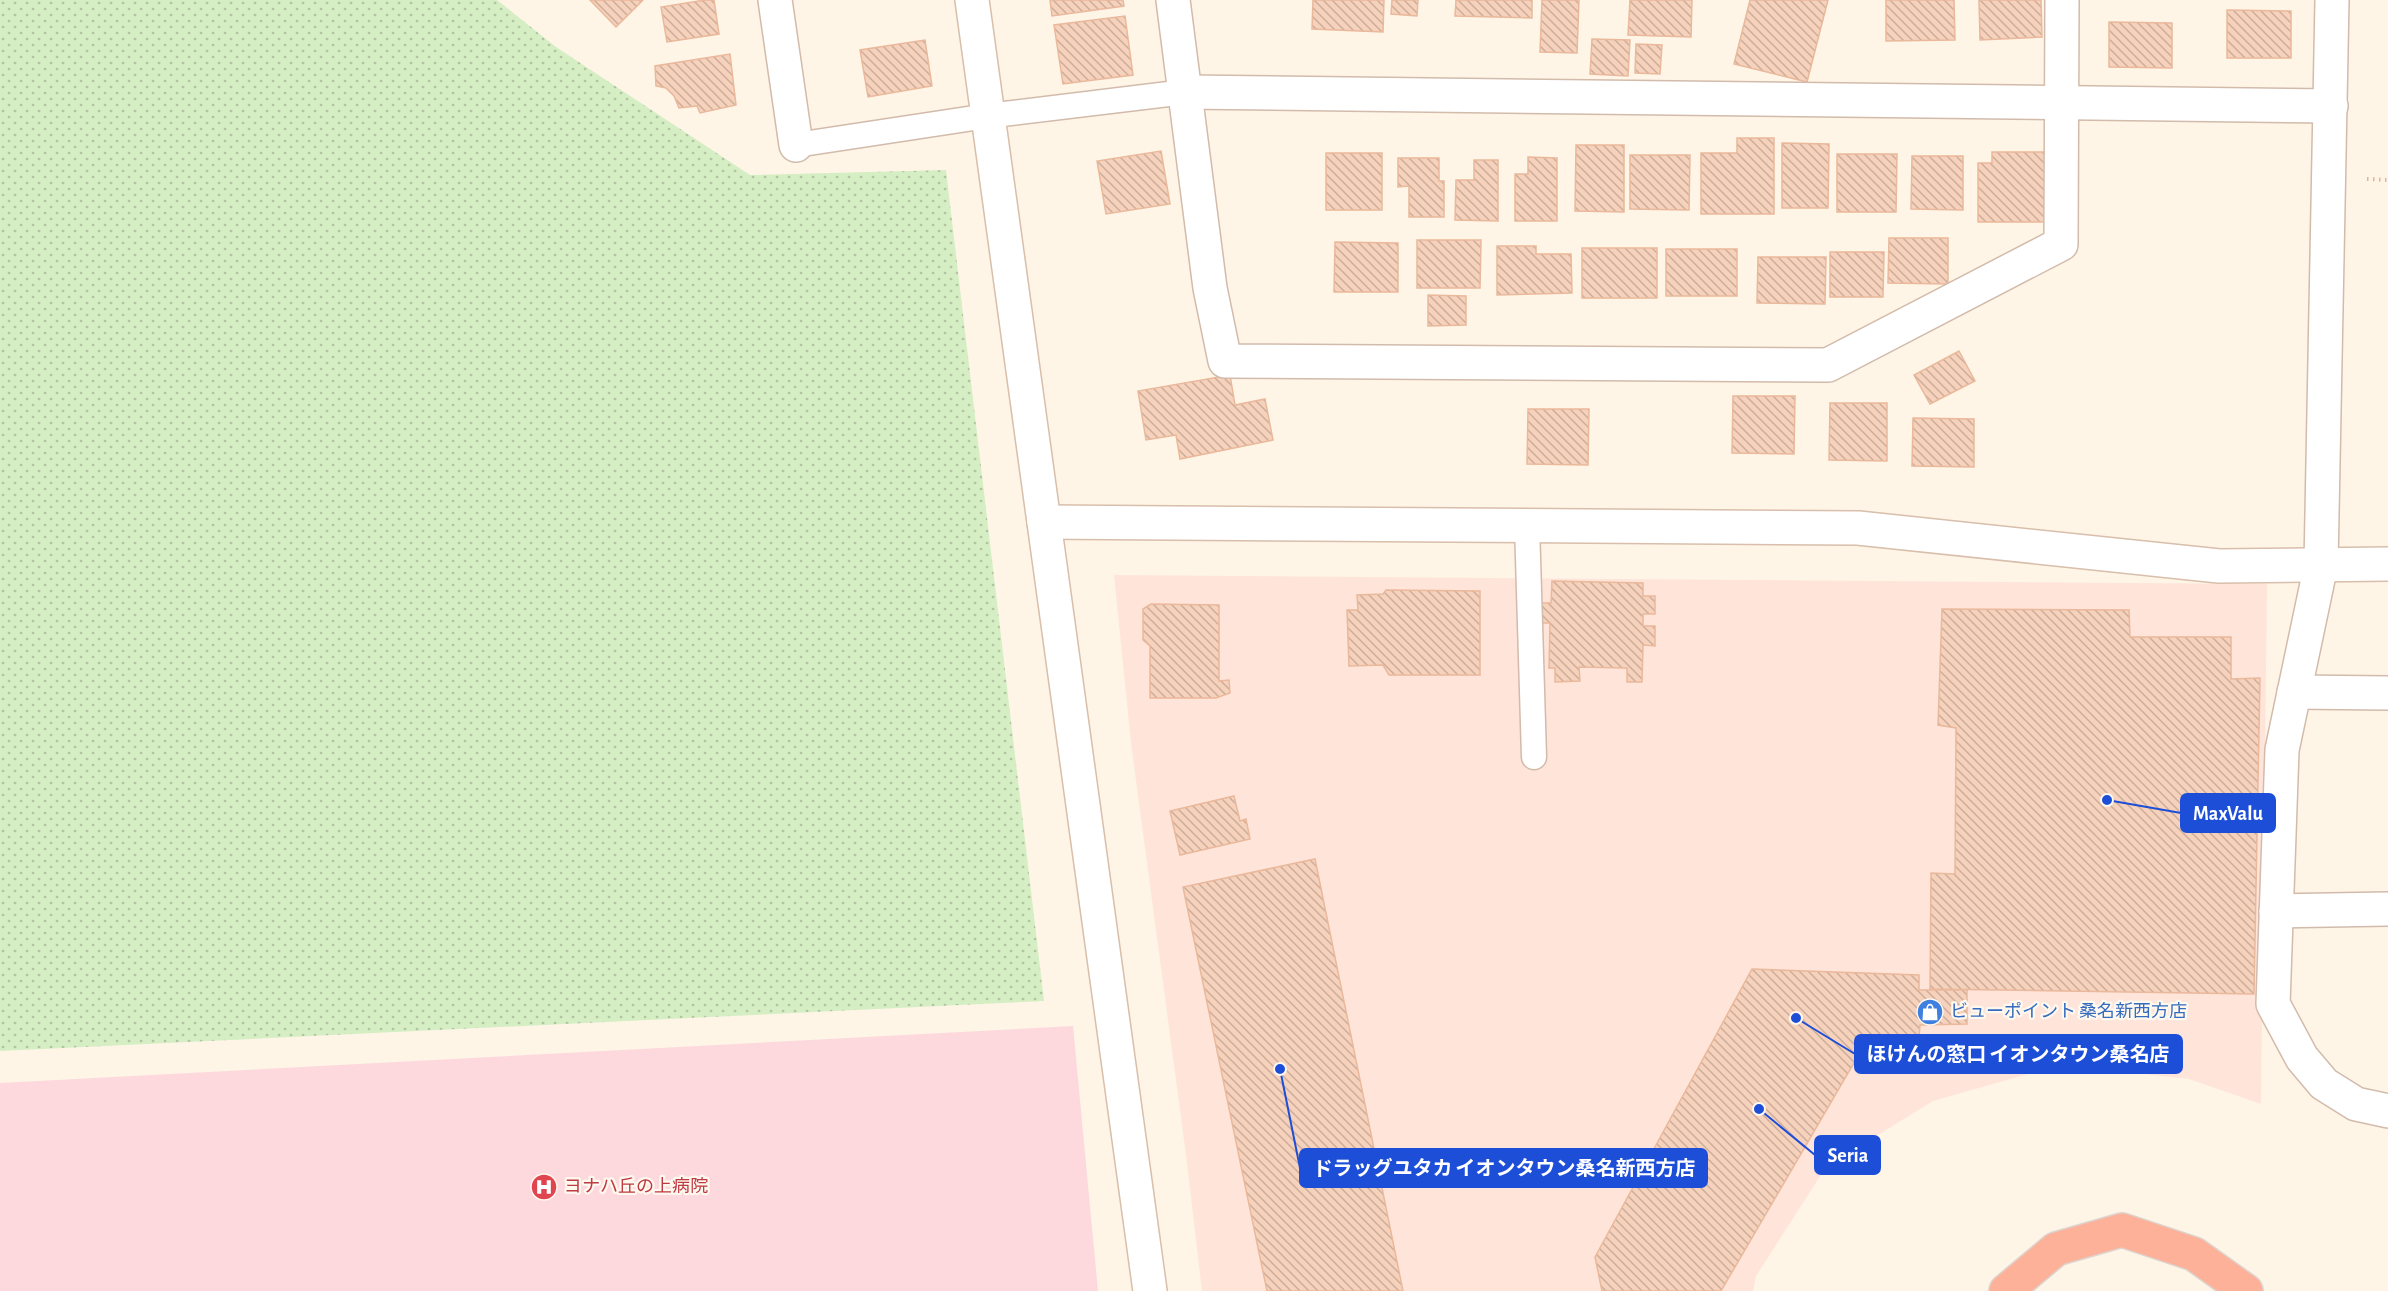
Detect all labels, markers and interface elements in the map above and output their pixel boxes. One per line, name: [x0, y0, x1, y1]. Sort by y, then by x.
callout: MaxValu: [2181, 794, 2275, 832]
text: MaxValu: [2193, 804, 2263, 824]
shop icon: ビューポイント 桑名新西方店: [1915, 997, 1945, 1027]
place label: ビューポイント 桑名新西方店: [1950, 1001, 2187, 1021]
callout: ほけんの窓口 イオンタウン桑名店: [1855, 1035, 2182, 1073]
text: ほけんの窓口 イオンタウン桑名店: [1866, 1043, 2170, 1065]
callout: Seria: [1815, 1136, 1880, 1174]
text: Seria: [1828, 1146, 1869, 1166]
callout: ドラッグユタカ イオンタウン桑名新西方店: [1300, 1149, 1707, 1187]
text: ドラッグユタカ イオンタウン桑名新西方店: [1312, 1157, 1696, 1179]
hospital icon: ヨナハ丘の上病院: [529, 1172, 559, 1202]
place label: ヨナハ丘の上病院: [564, 1177, 708, 1196]

